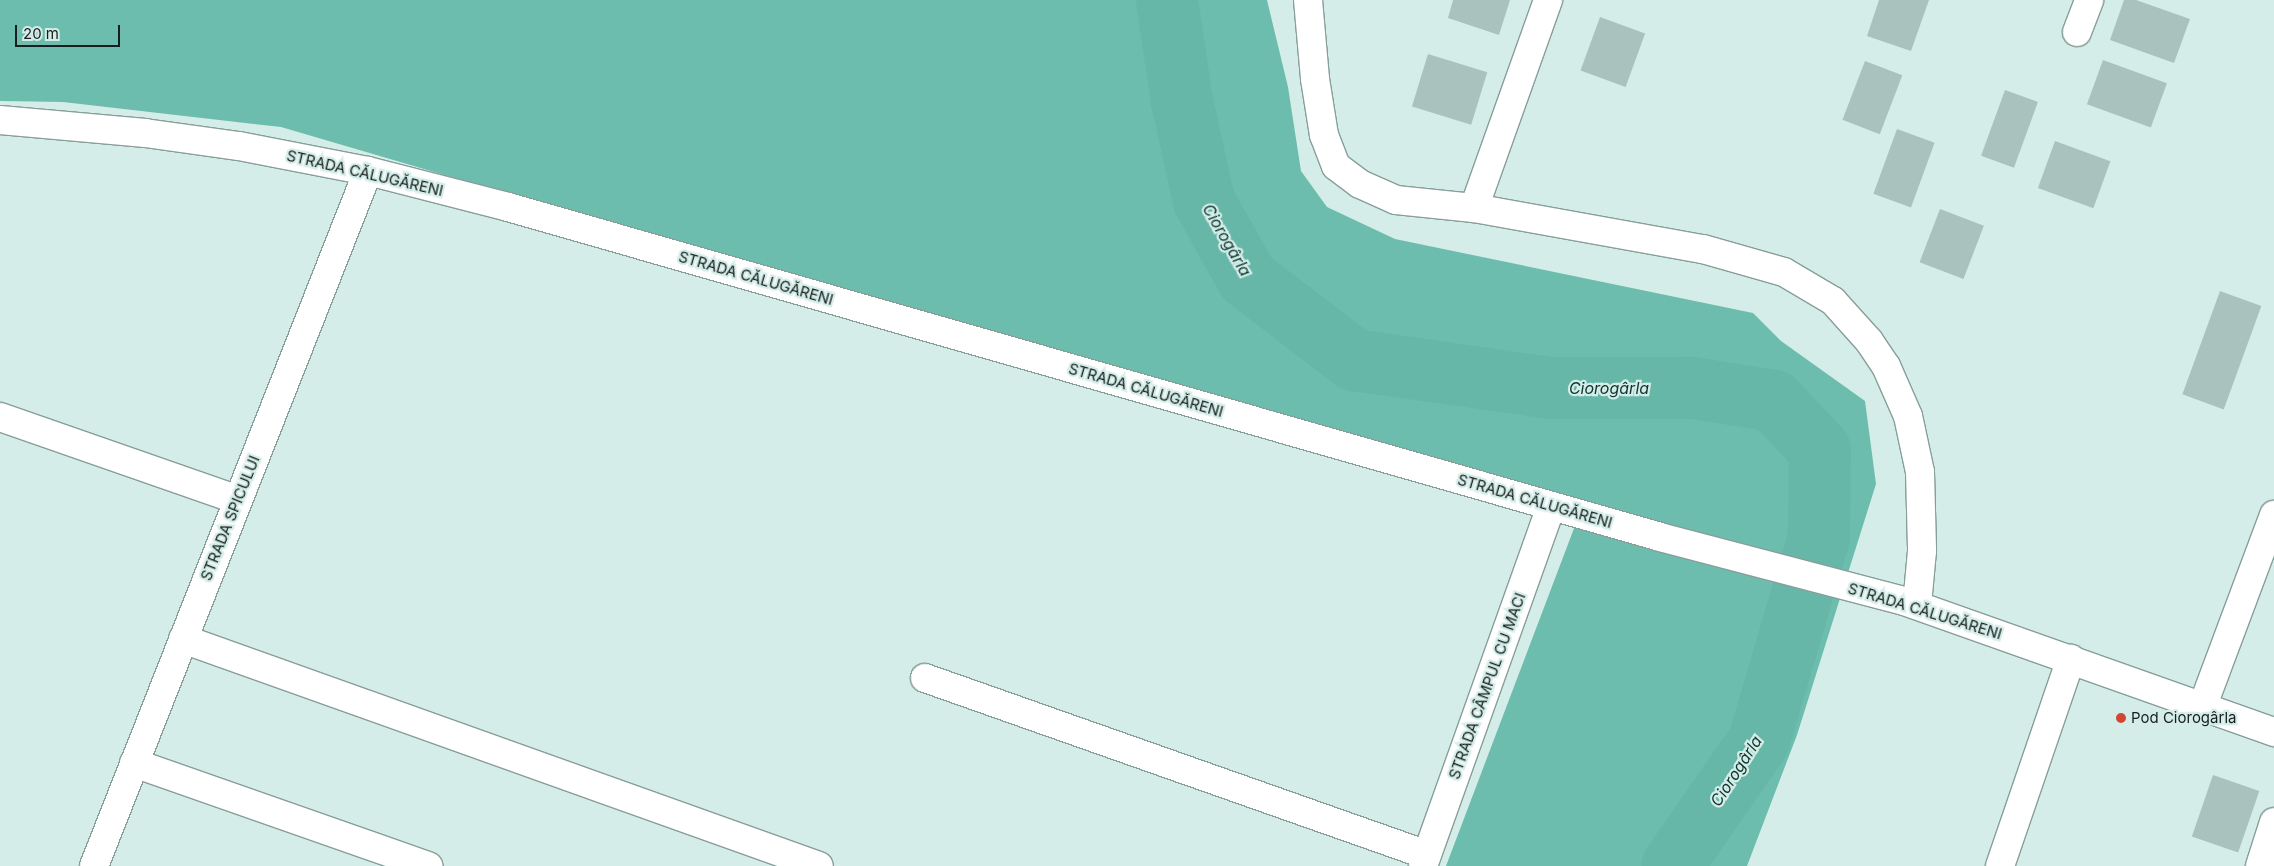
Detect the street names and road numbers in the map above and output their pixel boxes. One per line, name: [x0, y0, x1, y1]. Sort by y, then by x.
street label: STRADA CĂLUGĂRENI: [285, 146, 445, 200]
street label: STRADA CĂLUGĂRENI: [677, 247, 835, 309]
street label: STRADA CĂLUGĂRENI: [1067, 359, 1225, 421]
street label: STRADA SPICULUI: [197, 453, 263, 583]
street label: STRADA CĂLUGĂRENI: [1456, 470, 1614, 532]
street label: STRADA CĂLUGĂRENI: [1846, 579, 2004, 643]
street label: STRADA CÂMPUL CU MACI: [1445, 590, 1529, 782]

